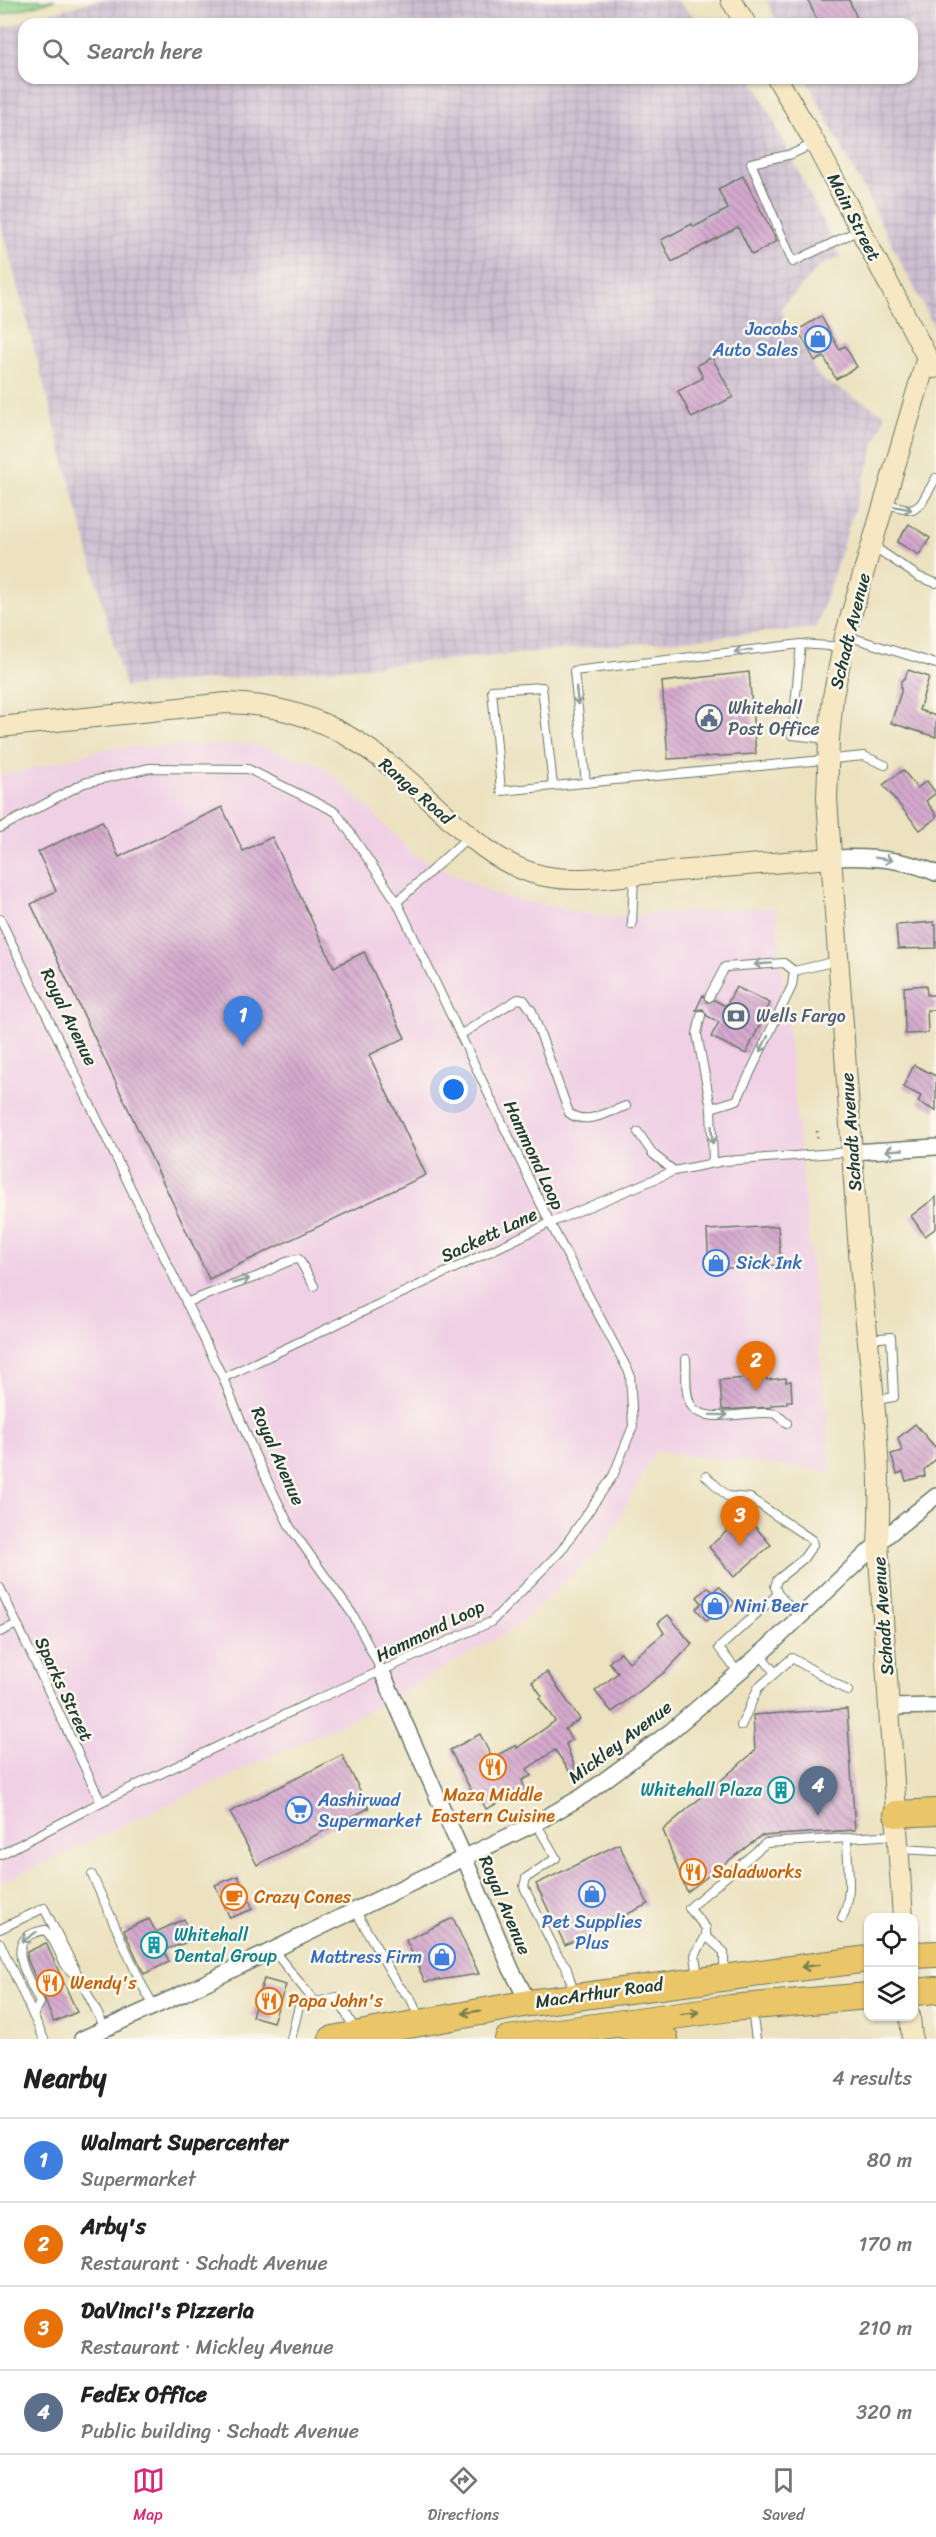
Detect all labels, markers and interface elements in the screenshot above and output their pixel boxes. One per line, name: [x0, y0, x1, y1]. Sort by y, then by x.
search box: [18, 18, 918, 84]
text: Search here: [87, 32, 203, 71]
icon: search: [39, 35, 72, 68]
street label: Main Street: [818, 167, 890, 267]
place label: Jacobs Auto Sales: [712, 313, 799, 366]
shop icon: Jacobs Auto Sales: [803, 324, 833, 354]
one-way arrow: [893, 503, 913, 514]
street label: Schadt Avenue: [820, 569, 880, 693]
one-way arrow: [733, 646, 753, 657]
one-way arrow: [572, 685, 583, 705]
place label: Whitehall Post Office: [728, 692, 820, 745]
public building icon: Whitehall Post Office: [694, 703, 724, 733]
street label: Range Road: [371, 749, 462, 834]
one-way arrow: [874, 854, 894, 865]
one-way arrow: [753, 959, 773, 970]
street label: Royal Avenue: [31, 962, 107, 1072]
pin: 1: [224, 996, 262, 1046]
place label: Wells Fargo: [756, 1000, 846, 1032]
bank icon: Wells Fargo: [721, 1001, 751, 1031]
one-way arrow: [758, 1034, 770, 1052]
street label: Schadt Avenue: [831, 1072, 871, 1192]
your location: [439, 1075, 468, 1104]
street label: Hammond Loop: [494, 1095, 574, 1216]
one-way arrow: [707, 1124, 718, 1144]
one-way arrow: [884, 1144, 904, 1155]
street label: Sackett Lane: [435, 1199, 543, 1271]
place label: Sick Ink: [736, 1247, 802, 1279]
shop icon: Sick Ink: [701, 1248, 731, 1278]
one-way arrow: [231, 1275, 250, 1286]
pin: 2: [736, 1342, 776, 1391]
street label: Royal Avenue: [242, 1401, 314, 1511]
one-way arrow: [709, 1409, 729, 1421]
pin: 3: [720, 1496, 760, 1546]
street label: Schadt Avenue: [863, 1556, 903, 1676]
street label: Hammond Loop: [370, 1590, 491, 1671]
place label: Nini Beer: [734, 1590, 809, 1622]
shop icon: Nini Beer: [700, 1591, 730, 1621]
street label: Sparks Street: [26, 1631, 102, 1747]
street label: Mickley Avenue: [561, 1692, 679, 1792]
restaurant icon: Maza Middle Eastern Cuisine: [478, 1752, 508, 1782]
pin: 4: [798, 1766, 838, 1816]
place label: Whitehall Plaza: [641, 1774, 763, 1806]
building icon: Whitehall Plaza: [766, 1775, 796, 1805]
place label: Maza Middle Eastern Cuisine: [431, 1779, 555, 1832]
place label: Aashirwad Supermarket: [317, 1784, 422, 1837]
supermarket icon: Aashirwad Supermarket: [284, 1795, 314, 1825]
street label: Royal Avenue: [470, 1850, 540, 1960]
place label: Saladworks: [712, 1856, 802, 1888]
restaurant icon: Saladworks: [678, 1857, 708, 1887]
shop icon: Pet Supplies Plus: [577, 1879, 607, 1909]
place label: Crazy Cones: [254, 1881, 352, 1913]
cafe icon: Crazy Cones: [219, 1882, 249, 1912]
place label: Pet Supplies Plus: [542, 1906, 643, 1959]
map controls: [864, 1913, 918, 2021]
button: locate: [864, 1913, 918, 1967]
place label: Whitehall Dental Group: [174, 1919, 278, 1972]
building icon: Whitehall Dental Group: [139, 1930, 169, 1960]
one-way arrow: [21, 1931, 37, 1943]
place label: Mattress Firm: [310, 1941, 422, 1973]
shop icon: Mattress Firm: [427, 1942, 457, 1972]
one-way arrow: [801, 1961, 821, 1972]
place label: Wendy's: [70, 1967, 137, 1999]
button: layers: [864, 1967, 918, 2021]
restaurant icon: Wendy's: [35, 1968, 65, 1998]
street label: MacArthur Road: [533, 1968, 666, 2018]
place label: Papa John's: [288, 1985, 383, 2017]
restaurant icon: Papa John's: [254, 1986, 284, 2016]
one-way arrow: [462, 2007, 482, 2018]
one-way arrow: [680, 2008, 700, 2019]
text: Nearby: [24, 2055, 106, 2101]
text: 4 results: [832, 2061, 912, 2096]
text: Walmart Supercenter: [81, 2123, 288, 2162]
text: 1: [39, 2143, 48, 2178]
text: 80 m: [867, 2143, 912, 2178]
text: Supermarket: [81, 2162, 196, 2197]
text: Arby's: [81, 2207, 146, 2246]
text: 2: [38, 2227, 49, 2262]
text: 170 m: [859, 2227, 912, 2262]
text: Restaurant · Schadt Avenue: [81, 2246, 328, 2281]
text: DaVinci's Pizzeria: [81, 2291, 254, 2330]
text: 3: [38, 2311, 49, 2346]
text: 210 m: [859, 2311, 912, 2346]
text: Restaurant · Mickley Avenue: [81, 2330, 334, 2365]
text: FedEx Office: [81, 2375, 207, 2414]
text: 4: [37, 2395, 50, 2430]
text: 320 m: [856, 2395, 912, 2430]
text: Public building · Schadt Avenue: [81, 2414, 359, 2449]
tab: Map: [132, 2464, 165, 2529]
tab: Directions: [428, 2464, 499, 2529]
tab: Saved: [762, 2464, 804, 2529]

